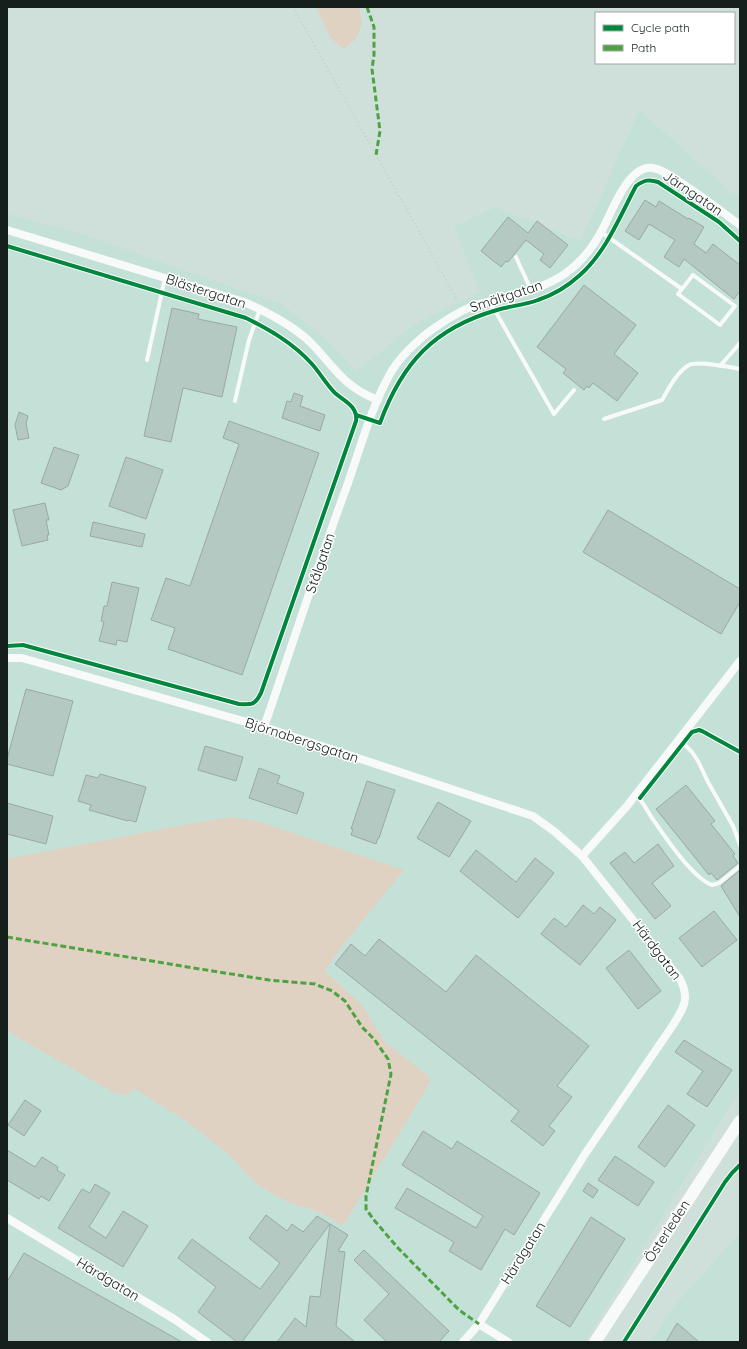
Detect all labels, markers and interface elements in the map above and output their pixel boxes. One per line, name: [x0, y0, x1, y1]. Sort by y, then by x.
legend: [595, 12, 735, 64]
text: Cycle path: [631, 20, 690, 35]
text: Path: [631, 40, 656, 55]
street label: Järngatan: [660, 166, 726, 220]
street label: Blästergatan: [163, 270, 249, 312]
street label: Smältgatan: [467, 276, 545, 316]
street label: Stålgatan: [301, 530, 339, 596]
street label: Björnabergsgatan: [243, 713, 361, 767]
street label: Härdgatan: [629, 916, 685, 984]
street label: Österleden: [640, 1196, 694, 1266]
street label: Härdgatan: [497, 1218, 549, 1288]
street label: Härdgatan: [73, 1253, 143, 1305]

